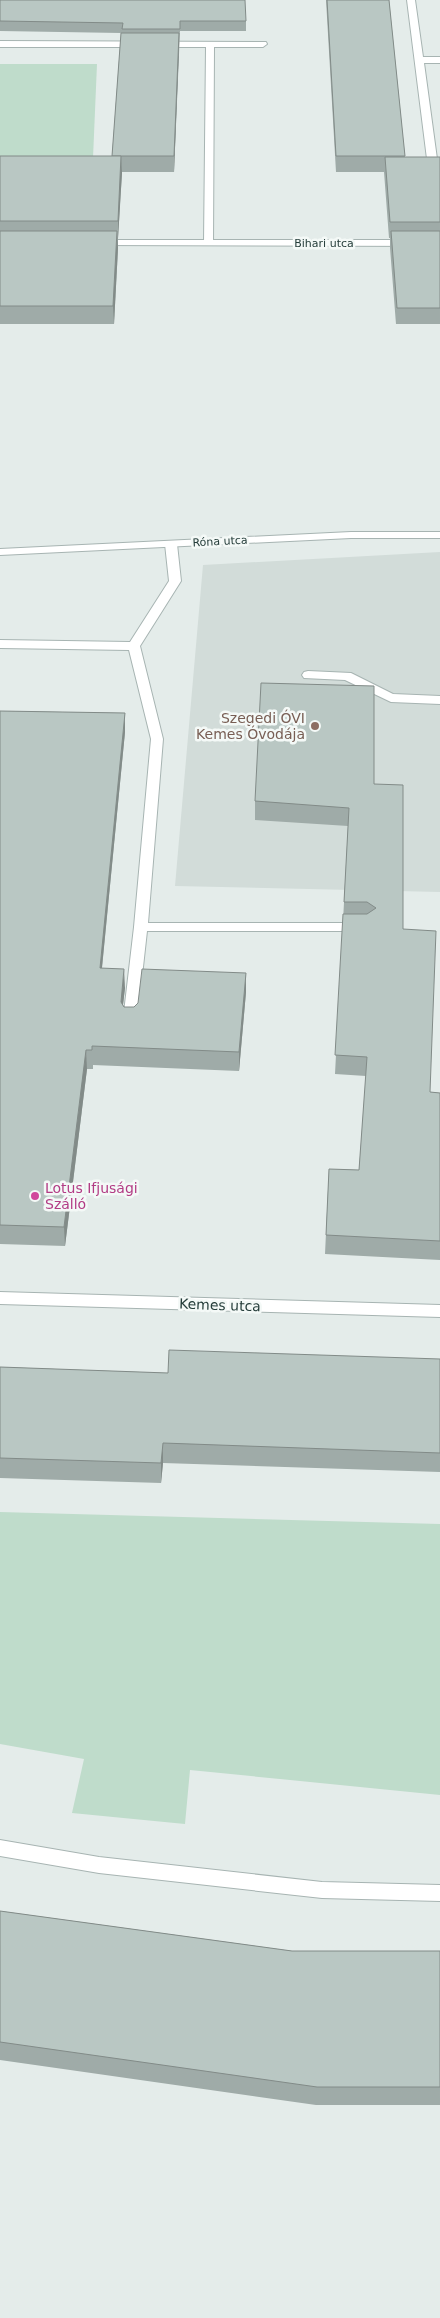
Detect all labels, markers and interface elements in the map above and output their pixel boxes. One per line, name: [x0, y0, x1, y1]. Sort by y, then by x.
street label: Bihari utca: [294, 237, 354, 250]
street label: Róna utca: [192, 534, 248, 549]
place label: Szegedi ÓVI Kemes Óvodája: [196, 709, 305, 742]
marker: Szegedi ÓVI Kemes Óvodája: [309, 720, 321, 732]
place label: Lotus Ifjusági Szálló: [45, 1180, 138, 1212]
marker: Lotus Ifjusági Szálló: [29, 1190, 41, 1202]
street label: Kemes utca: [179, 1296, 261, 1314]

